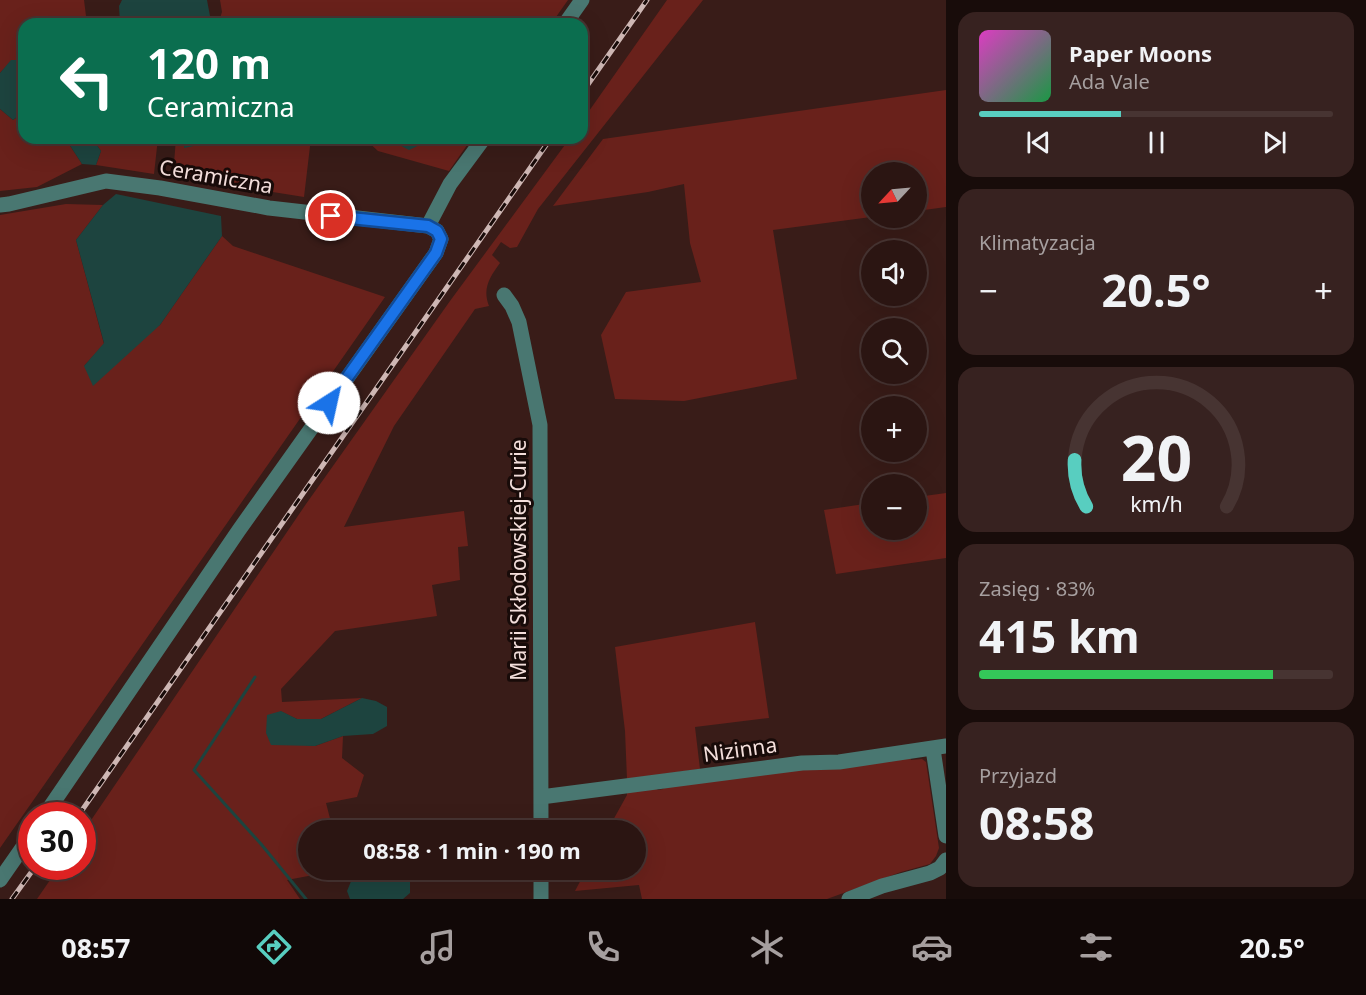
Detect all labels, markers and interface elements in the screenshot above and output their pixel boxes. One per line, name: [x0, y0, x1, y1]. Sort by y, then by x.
text: 120 m: [147, 34, 271, 91]
text: Paper Moons: [1069, 38, 1212, 68]
icon: left: [48, 42, 126, 120]
text: Ada Vale: [1069, 68, 1150, 95]
text: Ceramiczna: [147, 88, 295, 125]
icon: previous: [1022, 126, 1055, 159]
icon: pause: [1140, 126, 1173, 159]
icon: next: [1258, 126, 1291, 159]
street label: Ceramiczna: [157, 152, 275, 200]
north arrow: [861, 162, 927, 228]
map controls: [861, 162, 927, 540]
pin: [305, 190, 356, 241]
icon: arrive: [314, 199, 347, 232]
text: Klimatyzacja: [979, 229, 1096, 256]
button: sound: [861, 240, 927, 306]
text: 20.5°: [1102, 259, 1210, 320]
text: −: [979, 268, 998, 313]
text: +: [1314, 268, 1333, 313]
button: search: [861, 318, 927, 384]
position arrow: [297, 371, 361, 435]
button: +: [861, 396, 927, 462]
text: 20: [1120, 414, 1192, 499]
street label: Marii Skłodowskiej-Curie: [504, 439, 532, 681]
button: −: [861, 474, 927, 540]
text: km/h: [1130, 489, 1182, 518]
text: Zasięg · 83%: [979, 575, 1095, 602]
text: 415 km: [979, 605, 1140, 666]
street label: Nizinna: [701, 730, 779, 768]
text: Przyjazd: [979, 762, 1057, 789]
text: 08:58: [979, 792, 1095, 853]
speed limit sign: 30: [18, 802, 96, 880]
text: 08:58 · 1 min · 190 m: [363, 835, 581, 865]
icon: directions: [253, 926, 295, 968]
icon: music: [417, 926, 459, 968]
icon: phone: [582, 926, 624, 968]
icon: climate: [746, 926, 788, 968]
icon: car: [911, 926, 953, 968]
icon: filters: [1075, 926, 1117, 968]
text: 08:57: [61, 929, 131, 966]
text: 20.5°: [1239, 929, 1305, 966]

